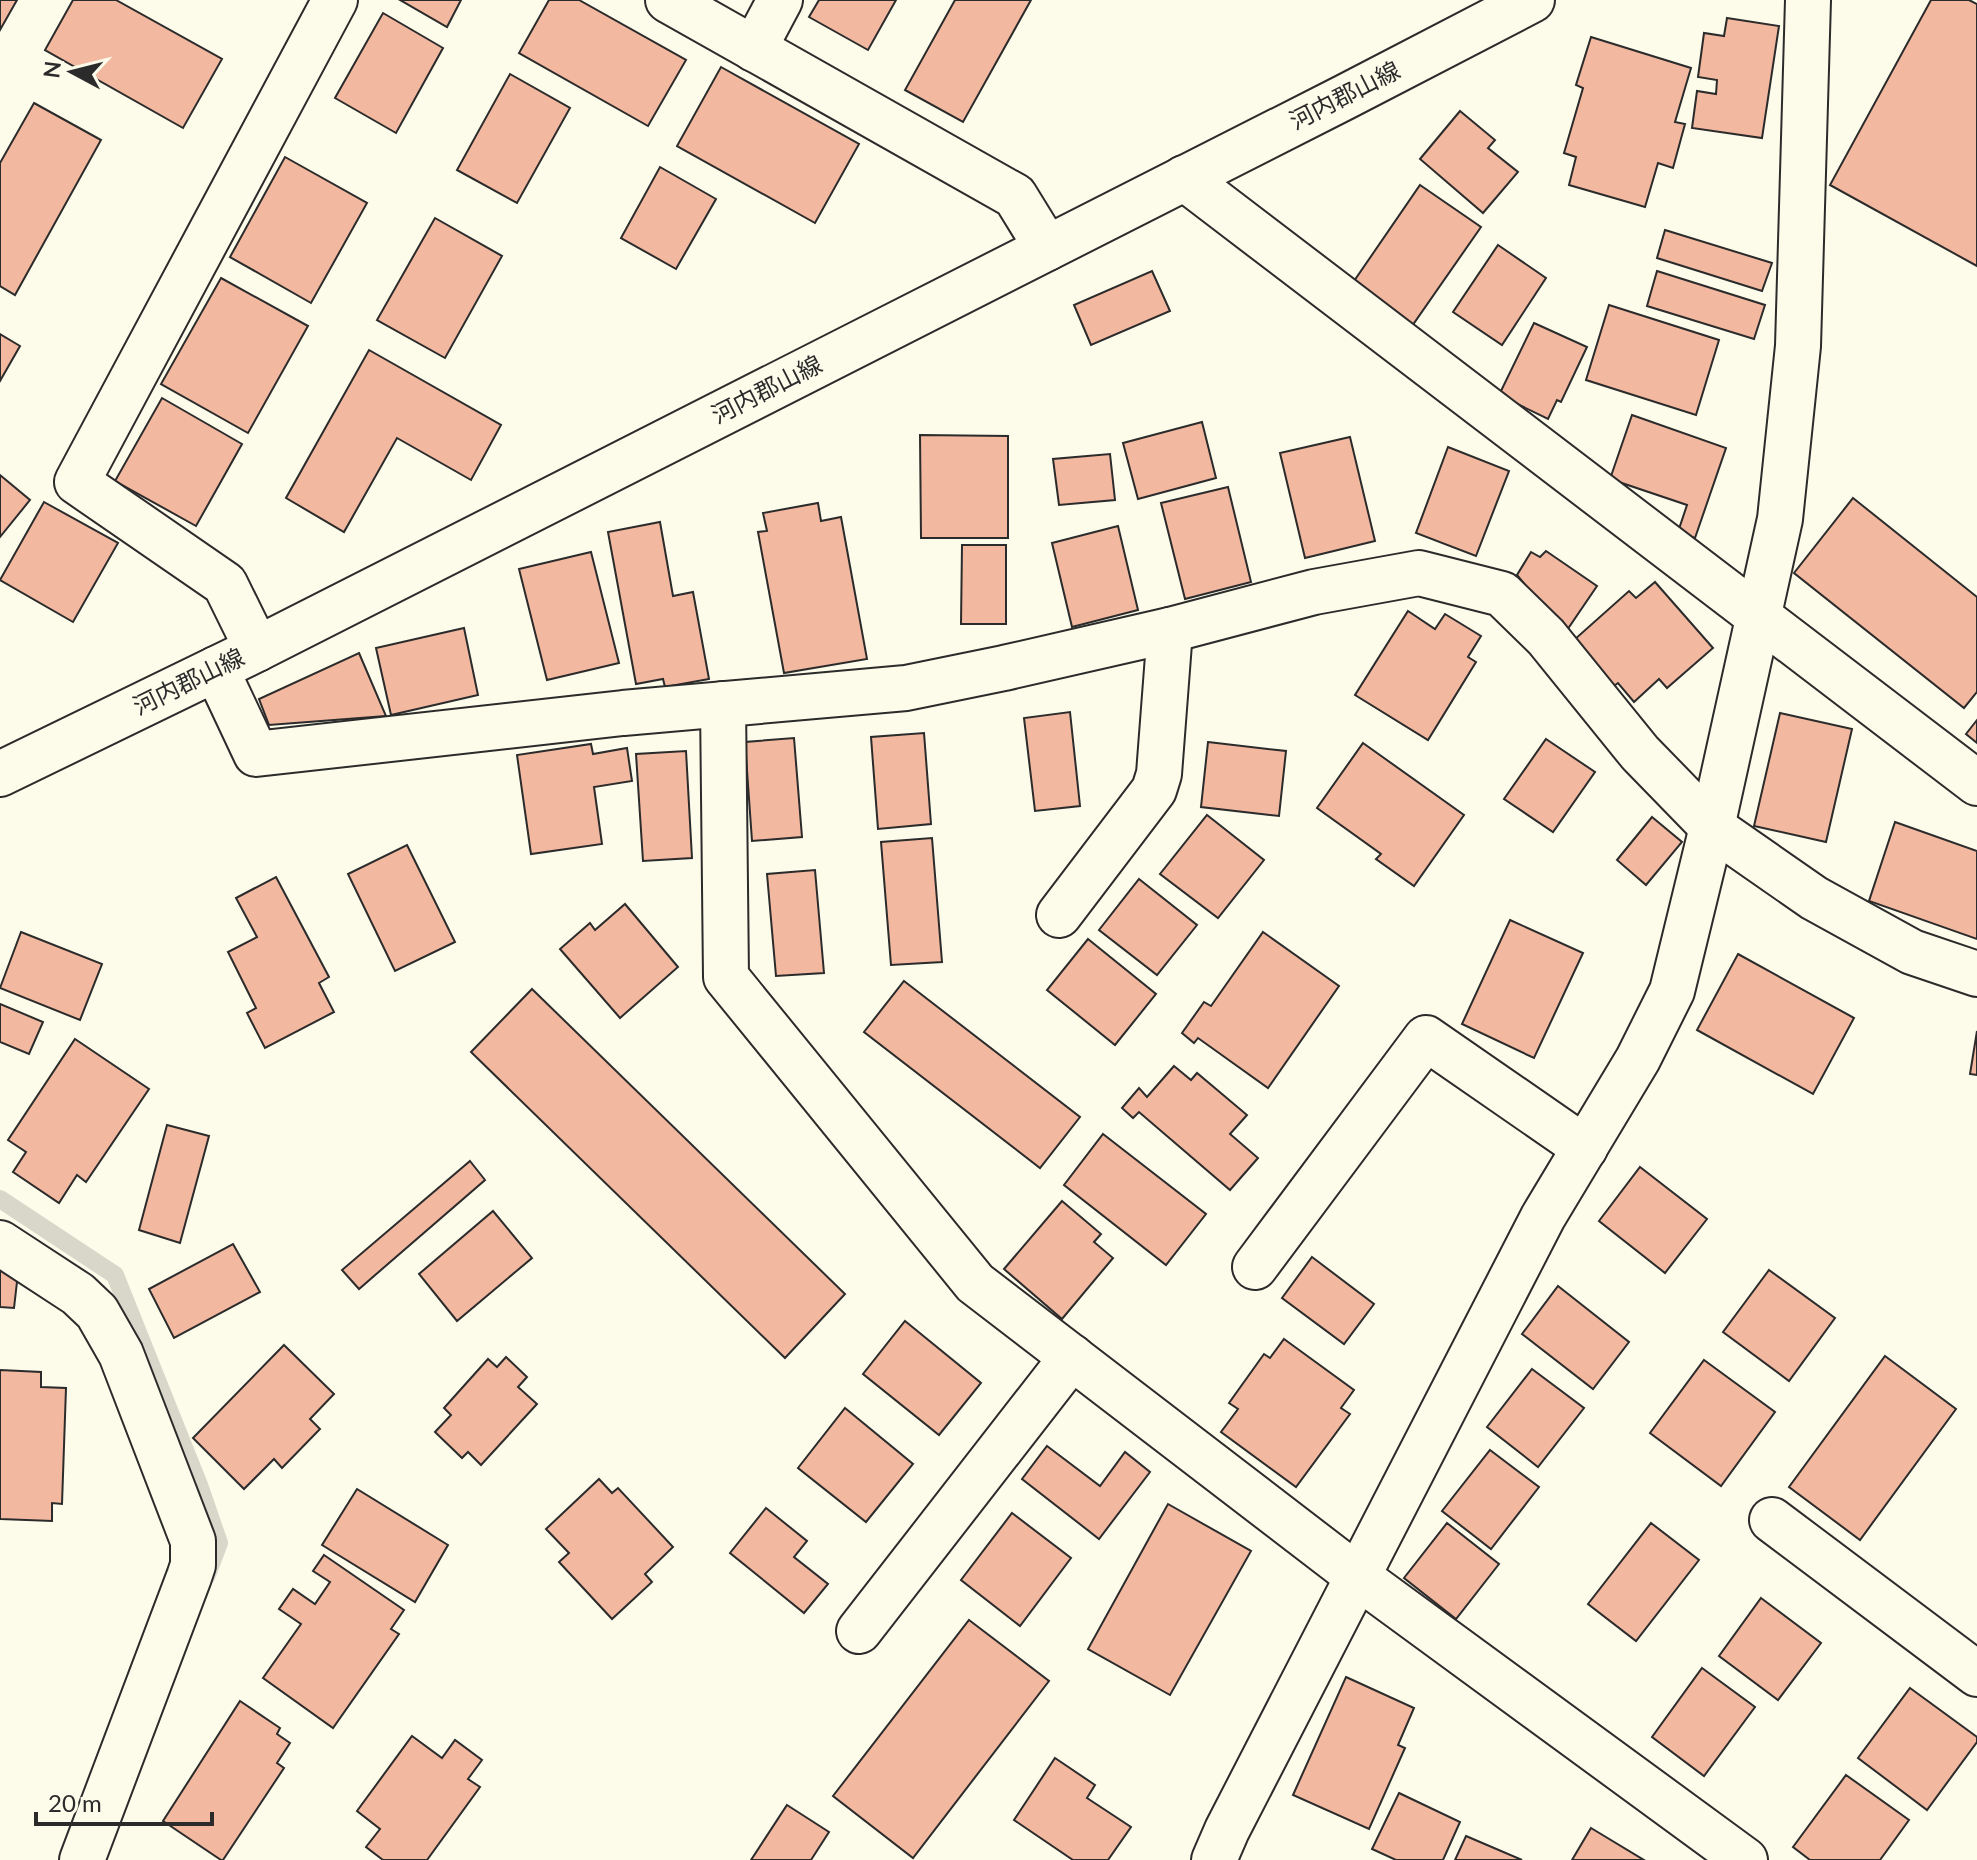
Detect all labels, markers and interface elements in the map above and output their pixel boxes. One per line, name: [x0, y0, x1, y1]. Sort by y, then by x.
north arrow: [32, 32, 112, 112]
street label: 河内郡山線: [1284, 55, 1404, 135]
text: N: [37, 59, 66, 80]
street label: 河内郡山線: [706, 349, 826, 429]
street label: 河内郡山線: [128, 641, 249, 720]
scale bar: [36, 1776, 212, 1826]
text: 20 m: [48, 1788, 102, 1817]

